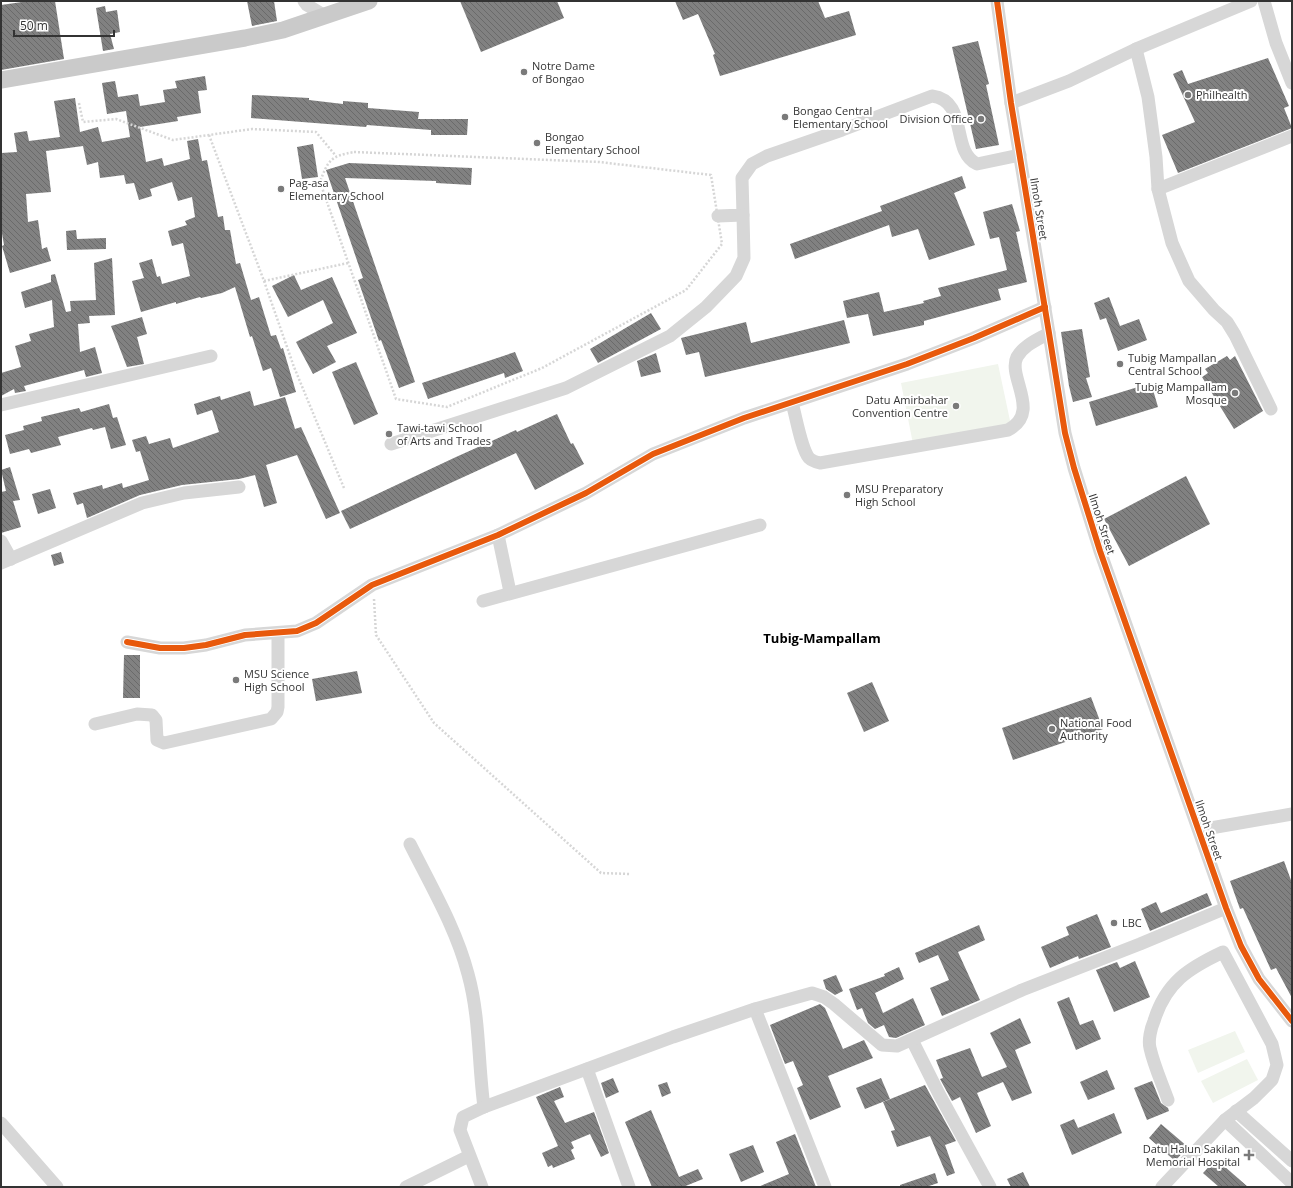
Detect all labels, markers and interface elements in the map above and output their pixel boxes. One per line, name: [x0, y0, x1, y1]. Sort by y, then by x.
scale bar: [14, 12, 114, 38]
text: 50 m: [20, 17, 48, 34]
place label: Notre Dame of Bongao: [532, 58, 595, 86]
marker: Notre Dame of Bongao: [519, 67, 529, 77]
place label: Philhealth: [1196, 87, 1247, 102]
marker: Philhealth: [1183, 90, 1193, 100]
place label: Bongao Central Elementary School: [793, 103, 888, 131]
place label: Division Office: [900, 111, 973, 126]
marker: Bongao Central Elementary School: [780, 112, 790, 122]
marker: Division Office: [976, 114, 986, 124]
place label: Bongao Elementary School: [545, 129, 640, 157]
marker: Bongao Elementary School: [532, 138, 542, 148]
place label: Pag-asa Elementary School: [289, 175, 384, 203]
street label: Ilmoh Street: [1027, 177, 1052, 241]
marker: Pag-asa Elementary School: [276, 184, 286, 194]
place label: Tubig Mampallan Central School: [1128, 350, 1217, 378]
marker: Tubig Mampallan Central School: [1115, 359, 1125, 369]
place label: Tubig Mampallam Mosque: [1135, 379, 1227, 407]
marker: Tubig Mampallam Mosque: [1230, 388, 1240, 398]
place label: Datu Amirbahar Convention Centre: [852, 392, 948, 420]
marker: Datu Amirbahar Convention Centre: [951, 401, 961, 411]
place label: Tawi-tawi School of Arts and Trades: [397, 420, 491, 448]
marker: Tawi-tawi School of Arts and Trades: [384, 429, 394, 439]
place label: MSU Preparatory High School: [855, 481, 944, 509]
marker: MSU Preparatory High School: [842, 490, 852, 500]
street label: Ilmoh Street: [1086, 492, 1119, 556]
district label: Tubig-Mampallam: [763, 629, 881, 647]
place label: MSU Science High School: [244, 666, 309, 694]
marker: MSU Science High School: [231, 675, 241, 685]
place label: National Food Authority: [1060, 715, 1132, 743]
marker: National Food Authority: [1047, 724, 1057, 734]
street label: Ilmoh Street: [1192, 798, 1227, 862]
place label: LBC: [1122, 915, 1142, 930]
marker: LBC: [1109, 918, 1119, 928]
place label: Datu Halun Sakilan Memorial Hospital: [1143, 1141, 1240, 1169]
marker: Datu Halun Sakilan Memorial Hospital: [1243, 1149, 1255, 1161]

